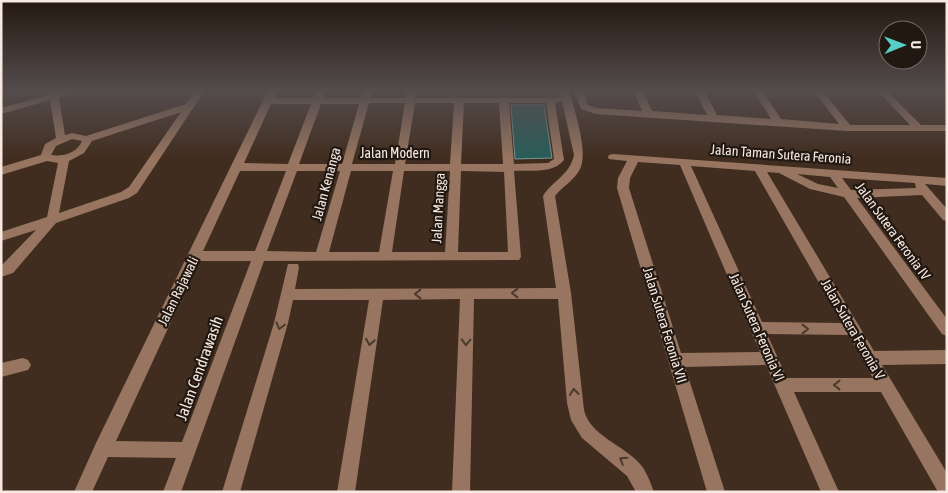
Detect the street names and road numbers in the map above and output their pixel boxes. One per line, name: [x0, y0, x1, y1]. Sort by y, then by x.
street label: Jalan Taman Sutera Feronia: [710, 141, 852, 167]
street label: Jalan Modern: [360, 145, 430, 161]
street label: Jalan Kenanga: [309, 146, 343, 222]
street label: Jalan Mangga: [428, 172, 448, 244]
street label: Jalan Sutera Feronia IV: [852, 179, 934, 283]
street label: Jalan Rajawali: [154, 254, 202, 328]
street label: Jalan Sutera Feronia VII: [640, 265, 690, 385]
street label: Jalan Sutera Feronia VI: [726, 271, 788, 383]
street label: Jalan Sutera Feronia V: [818, 276, 888, 382]
street label: Jalan Cendrawasih: [172, 313, 226, 423]

